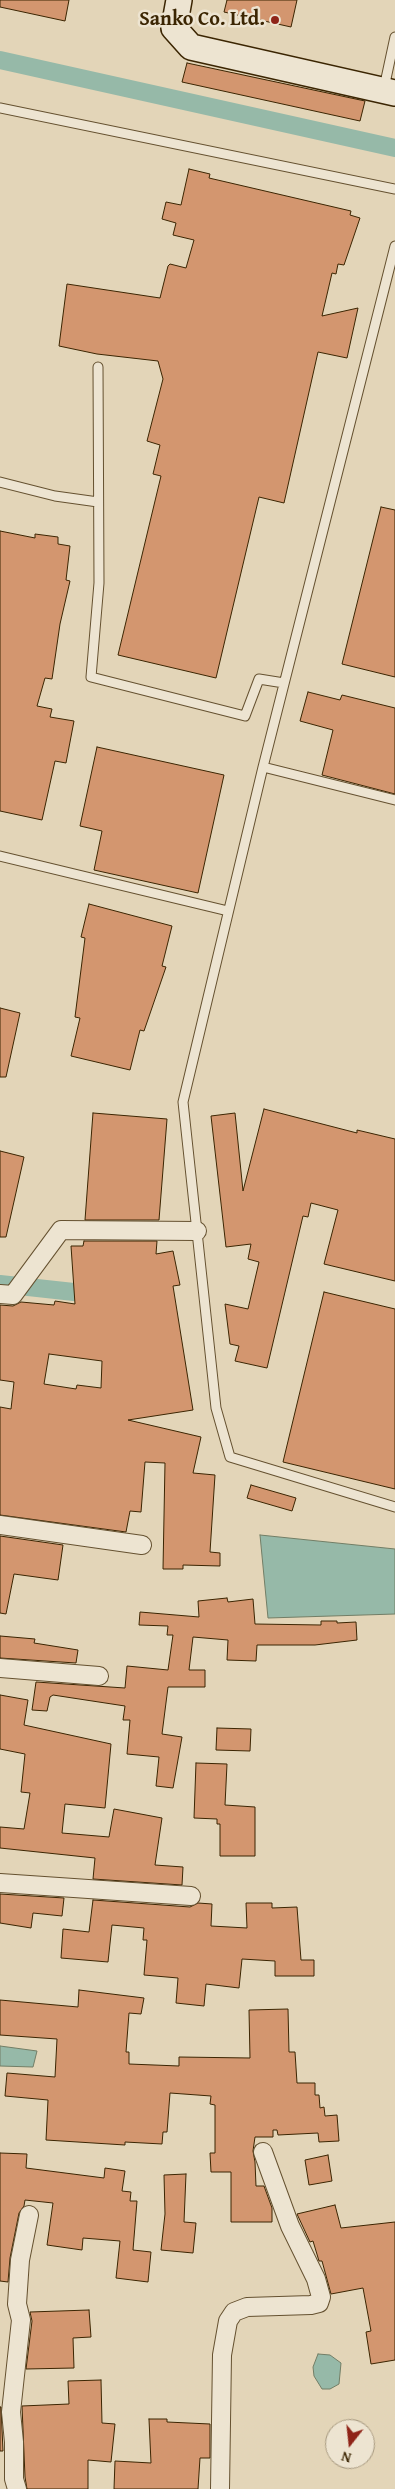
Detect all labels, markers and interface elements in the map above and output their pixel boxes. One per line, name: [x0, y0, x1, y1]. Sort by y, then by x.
place label: Sanko Co. Ltd.: [139, 8, 265, 32]
marker: Sanko Co. Ltd.: [269, 14, 281, 26]
north arrow: [325, 2419, 375, 2469]
text: N: [339, 2447, 353, 2468]

